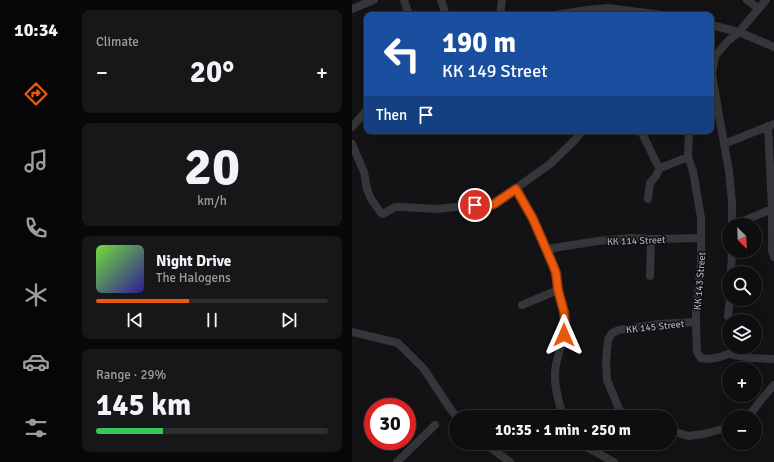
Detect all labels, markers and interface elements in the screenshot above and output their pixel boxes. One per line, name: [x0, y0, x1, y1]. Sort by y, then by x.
text: 10:34: [14, 19, 58, 41]
text: 190 m: [442, 26, 516, 60]
icon: left: [376, 28, 428, 80]
text: Climate: [96, 34, 139, 50]
text: 20°: [190, 54, 234, 91]
text: −: [96, 59, 108, 86]
text: +: [316, 59, 328, 86]
text: KK 149 Street: [442, 60, 547, 82]
icon: directions: [22, 80, 50, 108]
icon: arrive: [415, 104, 437, 126]
text: Then: [376, 106, 407, 124]
text: 20: [184, 135, 240, 199]
icon: music: [22, 147, 50, 175]
pin: [458, 188, 492, 222]
text: km/h: [197, 193, 227, 209]
icon: arrive: [464, 194, 486, 216]
icon: phone: [22, 214, 50, 242]
north arrow: [722, 218, 762, 258]
map controls: [722, 218, 762, 450]
street label: KK 114 Street: [607, 234, 666, 248]
street label: KK 143 Street: [691, 251, 709, 311]
text: Night Drive: [156, 252, 231, 270]
button: search: [722, 266, 762, 306]
text: The Halogens: [156, 270, 231, 286]
icon: climate: [22, 281, 50, 309]
icon: previous: [124, 309, 146, 331]
icon: pause: [201, 309, 223, 331]
icon: next: [278, 309, 300, 331]
position arrow: [543, 314, 585, 356]
button: layers: [722, 314, 762, 354]
street label: KK 145 Street: [625, 318, 685, 336]
icon: car: [22, 348, 50, 376]
button: +: [722, 362, 762, 402]
text: Range · 29%: [96, 367, 166, 383]
text: 145 km: [96, 387, 191, 424]
speed limit sign: 30: [364, 398, 416, 450]
button: −: [722, 410, 762, 450]
icon: filters: [22, 414, 50, 442]
text: 10:35 · 1 min · 250 m: [495, 421, 631, 439]

